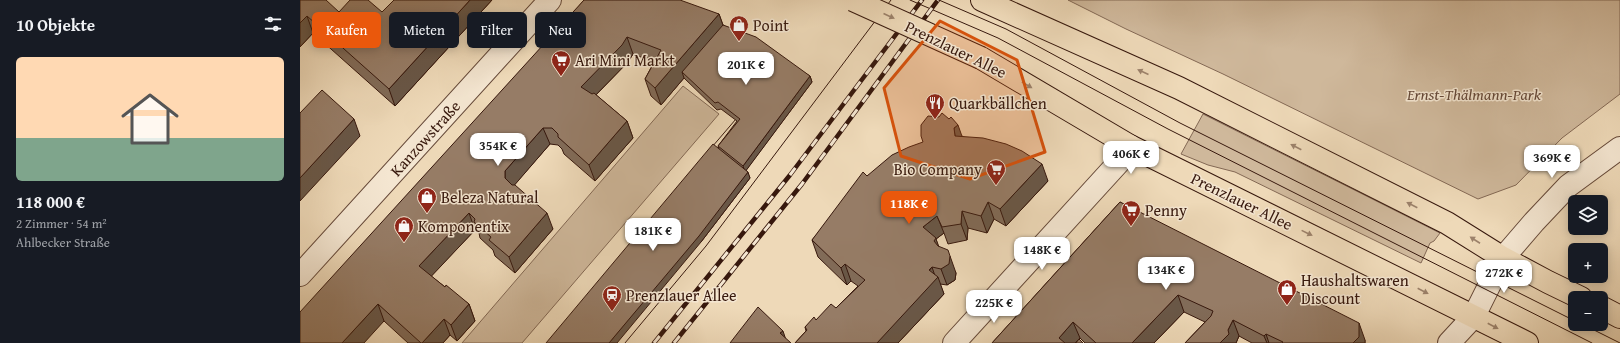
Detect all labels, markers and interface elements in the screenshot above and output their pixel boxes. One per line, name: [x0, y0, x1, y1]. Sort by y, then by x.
text: 10 Objekte: [16, 12, 95, 37]
chip: Kaufen: [312, 12, 381, 48]
chip: Mieten: [389, 12, 459, 48]
chip: Filter: [467, 12, 527, 48]
chip: Neu: [535, 12, 586, 48]
icon: filters: [262, 13, 284, 35]
place label: Point: [753, 13, 789, 37]
one-way arrow: [883, 13, 894, 19]
shop icon: Point: [728, 14, 750, 42]
street label: Prenzlauer Allee: [901, 14, 1011, 84]
place label: Ari Mini Markt: [575, 48, 675, 72]
supermarket icon: Ari Mini Markt: [550, 49, 572, 77]
pin: 201K €: [713, 52, 779, 86]
text: 201K €: [727, 55, 765, 74]
one-way arrow: [1138, 69, 1149, 75]
one-way arrow: [1021, 81, 1033, 88]
park label: Ernst-Thälmann-Park: [1406, 82, 1542, 106]
icon: home: [114, 83, 186, 155]
place label: Quarkbällchen: [949, 91, 1047, 115]
restaurant icon: Quarkbällchen: [924, 92, 946, 120]
street label: Kanzowstraße: [384, 95, 466, 181]
pin: 354K €: [465, 133, 531, 167]
text: 354K €: [479, 136, 517, 155]
pin: 406K €: [1098, 141, 1164, 175]
text: 406K €: [1112, 144, 1150, 163]
one-way arrow: [1290, 144, 1302, 150]
pin: 369K €: [1519, 145, 1585, 179]
text: 369K €: [1533, 148, 1571, 167]
place label: Bio Company: [894, 157, 982, 181]
supermarket icon: Bio Company: [985, 158, 1007, 186]
street label: Prenzlauer Allee: [1187, 166, 1297, 236]
place label: Beleza Natural: [441, 185, 539, 209]
shop icon: Beleza Natural: [416, 186, 438, 214]
text: 118 000 €: [16, 189, 85, 214]
pin: 118K €: [876, 191, 942, 225]
text: 118K €: [890, 194, 928, 213]
map controls: [1568, 195, 1608, 331]
button: layers: [1568, 195, 1608, 235]
place label: Penny: [1145, 198, 1187, 222]
supermarket icon: Penny: [1120, 199, 1142, 227]
one-way arrow: [1406, 202, 1418, 208]
text: 2 Zimmer · 54 m²: [16, 214, 107, 233]
place label: Komponentix: [418, 214, 510, 238]
shop icon: Komponentix: [393, 215, 415, 243]
pin: 181K €: [620, 218, 686, 252]
text: 181K €: [634, 221, 672, 240]
one-way arrow: [1301, 230, 1313, 236]
text: Ahlbecker Straße: [16, 233, 110, 252]
one-way arrow: [1469, 236, 1481, 243]
pin: 148K €: [1009, 237, 1075, 271]
text: 148K €: [1023, 240, 1061, 259]
button: +: [1568, 243, 1608, 283]
pin: 134K €: [1133, 257, 1199, 291]
text: 134K €: [1147, 260, 1185, 279]
pin: 272K €: [1471, 260, 1537, 294]
text: 272K €: [1485, 263, 1523, 282]
place label: Haushaltswaren Discount: [1301, 268, 1409, 310]
shop icon: Haushaltswaren Discount: [1276, 278, 1298, 306]
place label: Prenzlauer Allee: [626, 283, 736, 307]
station icon: Prenzlauer Allee: [601, 284, 623, 312]
one-way arrow: [1418, 287, 1429, 294]
pin: 225K €: [961, 290, 1027, 324]
button: −: [1568, 291, 1608, 331]
text: 225K €: [975, 293, 1013, 312]
one-way arrow: [1488, 322, 1499, 329]

